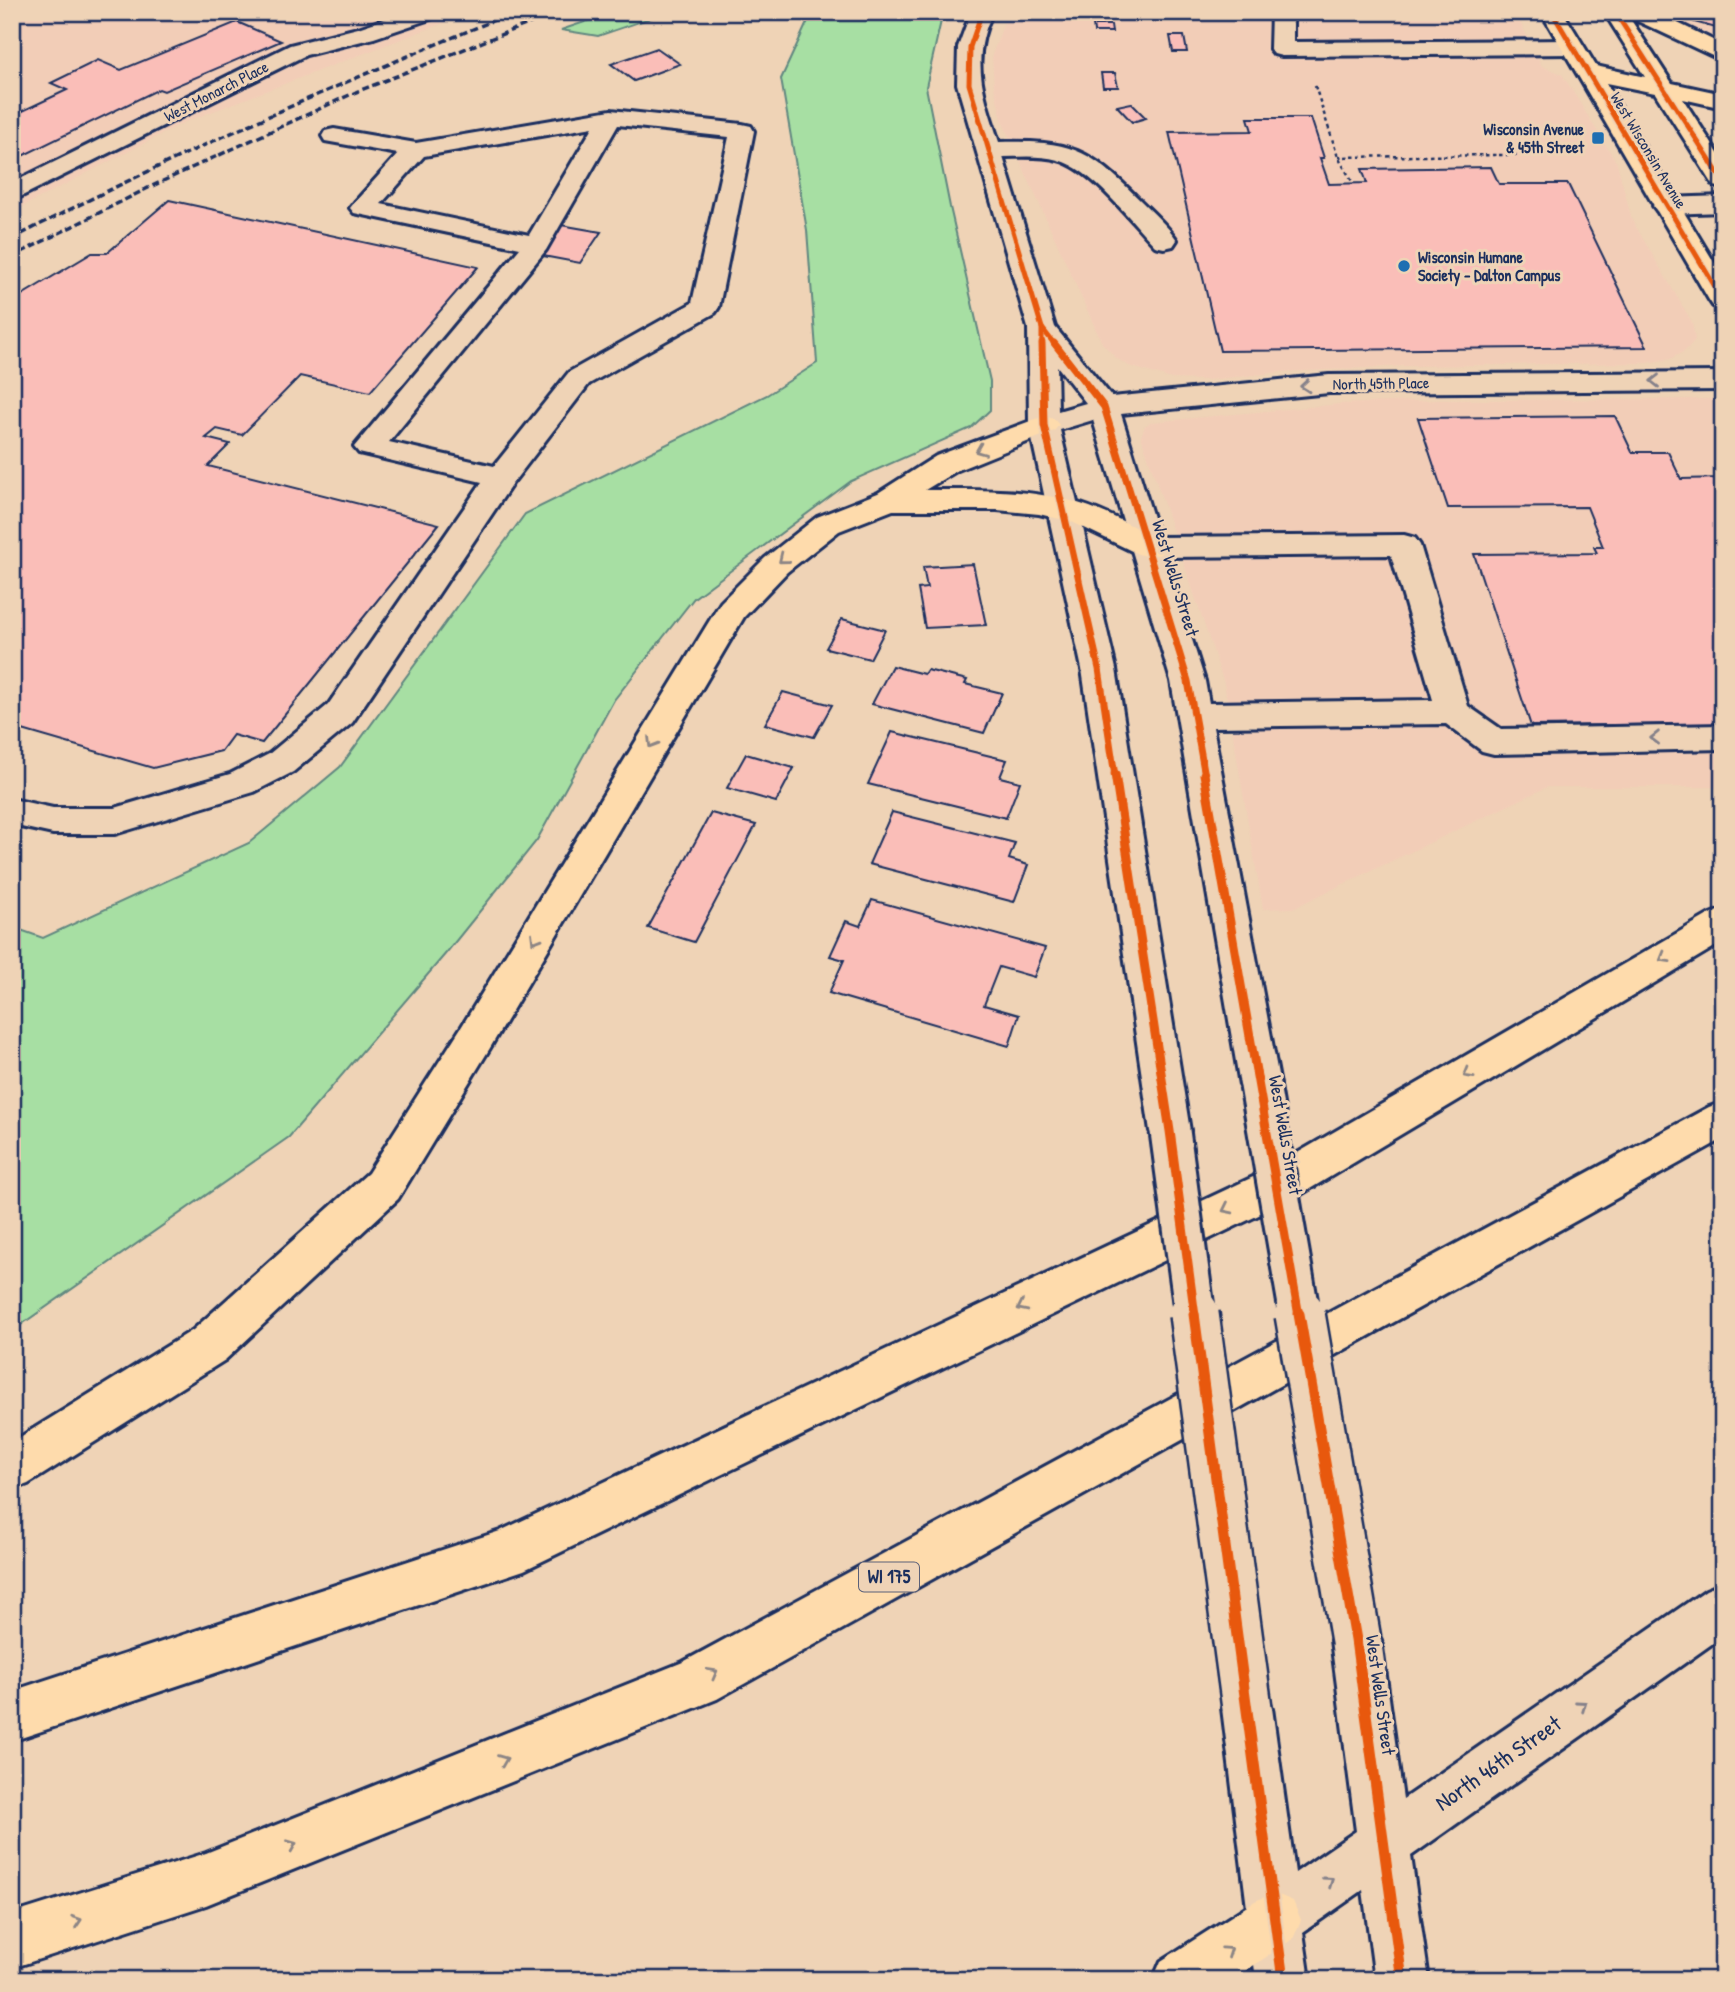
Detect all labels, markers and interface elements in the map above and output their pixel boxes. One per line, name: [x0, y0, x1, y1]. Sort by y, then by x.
street label: West Monarch Place: [160, 55, 273, 127]
street label: West Wisconsin Avenue: [1606, 88, 1693, 213]
place label: Wisconsin Avenue & 45th Street: [1483, 118, 1585, 158]
marker: Wisconsin Avenue & 45th Street: [1590, 130, 1606, 146]
place label: Wisconsin Humane Society - Dalton Campus: [1418, 246, 1561, 287]
marker: Wisconsin Humane Society - Dalton Campus: [1396, 258, 1412, 274]
street label: North 45th Place: [1333, 371, 1430, 395]
one-way arrow: [1649, 373, 1659, 389]
one-way arrow: [1299, 378, 1310, 393]
one-way arrow: [975, 441, 987, 455]
street label: West Wells Street: [1146, 516, 1206, 640]
one-way arrow: [778, 551, 790, 564]
one-way arrow: [1649, 730, 1659, 746]
one-way arrow: [647, 736, 660, 749]
one-way arrow: [530, 931, 543, 944]
one-way arrow: [1658, 950, 1671, 963]
one-way arrow: [1462, 1066, 1475, 1079]
street label: West Wells Street: [1263, 1073, 1309, 1197]
one-way arrow: [1222, 1201, 1234, 1215]
one-way arrow: [1017, 1299, 1029, 1313]
road number: WI 175: [859, 1562, 919, 1592]
street label: West Wells Street: [1360, 1633, 1402, 1757]
one-way arrow: [706, 1668, 718, 1681]
one-way arrow: [1574, 1701, 1587, 1713]
street label: North 46th Street: [1428, 1707, 1568, 1818]
one-way arrow: [496, 1754, 508, 1768]
one-way arrow: [285, 1839, 297, 1853]
one-way arrow: [1322, 1876, 1335, 1889]
one-way arrow: [71, 1914, 83, 1929]
one-way arrow: [1220, 1946, 1233, 1959]

